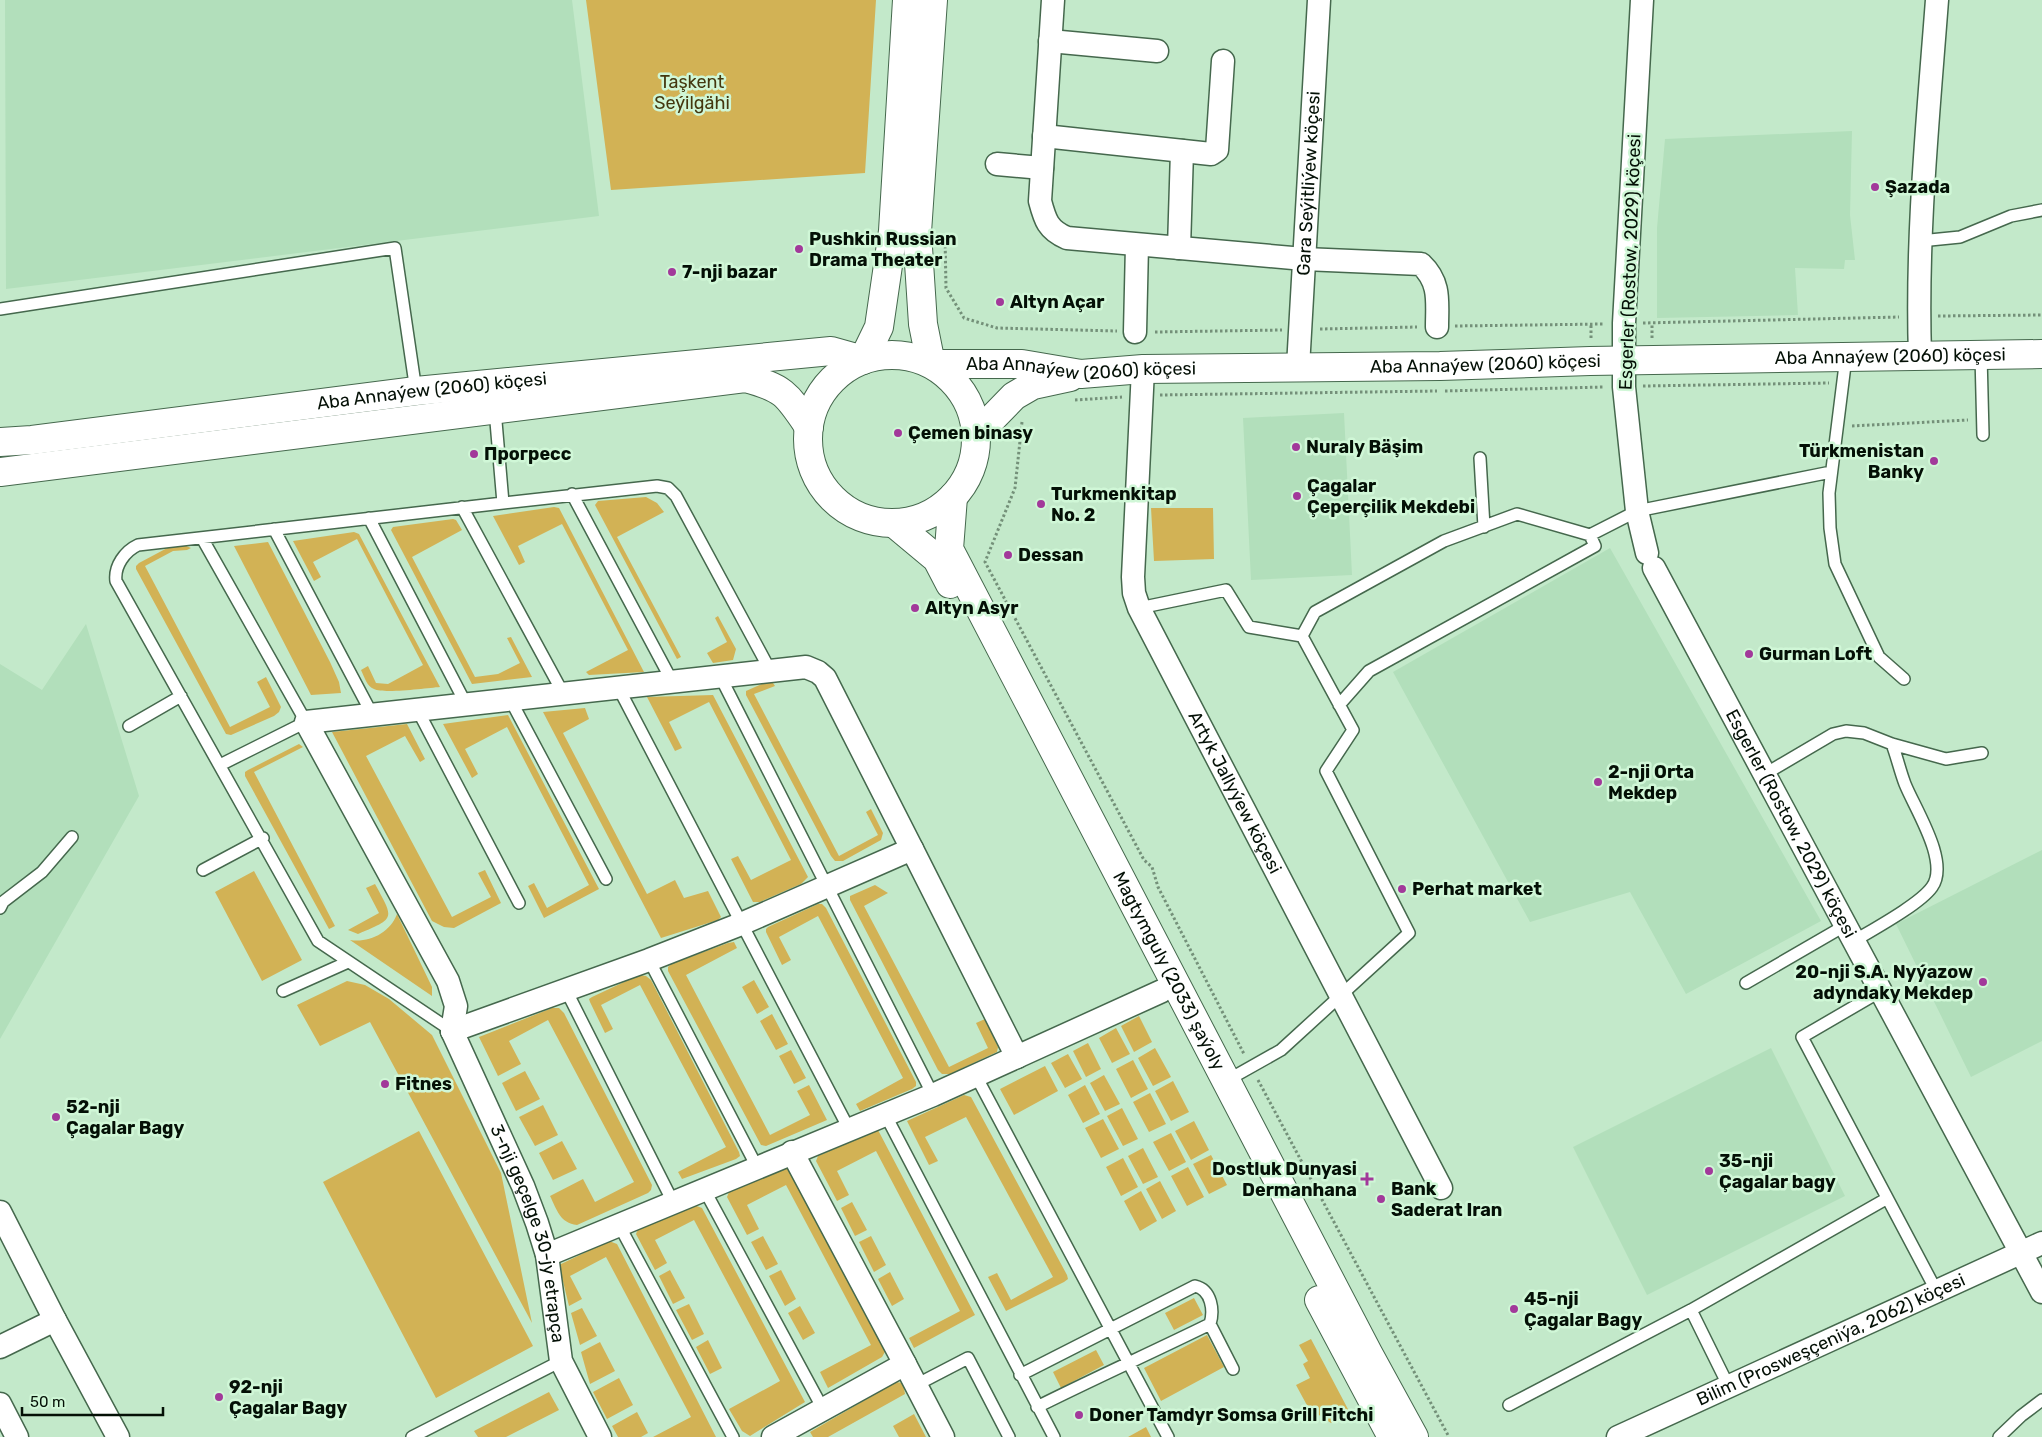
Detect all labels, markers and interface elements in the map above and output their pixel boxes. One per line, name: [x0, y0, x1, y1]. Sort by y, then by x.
park label: Taşkent Seýilgähi: [654, 71, 730, 114]
street label: Gara Seýitliýew köçesi: [1292, 90, 1325, 276]
street label: Esgerler (Rostow, 2029) köçesi: [1615, 134, 1645, 390]
place label: Şazada: [1885, 176, 1950, 198]
marker: Şazada: [1869, 181, 1881, 193]
place label: Pushkin Russian Drama Theater: [809, 228, 957, 271]
marker: Pushkin Russian Drama Theater: [793, 243, 805, 255]
place label: 7-nji bazar: [682, 261, 777, 283]
marker: 7-nji bazar: [666, 266, 678, 278]
place label: Altyn Açar: [1010, 291, 1104, 313]
marker: Altyn Açar: [994, 296, 1006, 308]
street label: Aba Annaýew (2060) köçesi: [1775, 344, 2006, 369]
street label: Aba Annaýew (2060) köçesi: [1370, 350, 1601, 378]
street label: Aba Annaýew (2060) köçesi: [966, 353, 1196, 385]
street label: Aba Annaýew (2060) köçesi: [316, 367, 548, 415]
place label: Çemen binasy: [908, 422, 1033, 444]
marker: Çemen binasy: [892, 427, 904, 439]
place label: Nuraly Bäşim: [1306, 436, 1423, 458]
place label: Türkmenistan Banky: [1799, 440, 1924, 483]
marker: Nuraly Bäşim: [1290, 441, 1302, 453]
place label: Прогресс: [484, 443, 572, 465]
marker: Прогресс: [468, 448, 480, 460]
marker: Türkmenistan Banky: [1928, 455, 1940, 467]
place label: Çagalar Çeperçilik Mekdebi: [1307, 475, 1475, 518]
place label: Turkmenkitap No. 2: [1051, 483, 1177, 526]
marker: Çagalar Çeperçilik Mekdebi: [1291, 490, 1303, 502]
marker: Turkmenkitap No. 2: [1035, 498, 1047, 510]
place label: Dessan: [1018, 544, 1084, 566]
marker: Dessan: [1002, 549, 1014, 561]
place label: Altyn Asyr: [925, 597, 1019, 619]
marker: Altyn Asyr: [909, 602, 921, 614]
place label: Gurman Loft: [1759, 643, 1872, 665]
marker: Gurman Loft: [1743, 648, 1755, 660]
street label: Esgerler (Rostow, 2029) köçesi: [1721, 705, 1861, 942]
street label: Artyk Jallyýew köçesi: [1184, 707, 1286, 877]
place label: 2-nji Orta Mekdep: [1608, 761, 1694, 804]
marker: 2-nji Orta Mekdep: [1592, 776, 1604, 788]
street label: Magtymguly (2033) şaýoly: [1108, 868, 1230, 1074]
place label: Perhat market: [1412, 878, 1542, 900]
marker: Perhat market: [1396, 883, 1408, 895]
place label: 20-nji S.A. Nyýazow adyndaky Mekdep: [1795, 961, 1973, 1004]
marker: 20-nji S.A. Nyýazow adyndaky Mekdep: [1977, 976, 1989, 988]
place label: Fitnes: [395, 1073, 452, 1095]
marker: Fitnes: [379, 1078, 391, 1090]
place label: 52-nji Çagalar Bagy: [66, 1096, 184, 1139]
marker: 52-nji Çagalar Bagy: [50, 1111, 62, 1123]
street label: 3-nji geçelge 30-jy etrapça: [485, 1121, 569, 1344]
place label: 35-nji Çagalar bagy: [1719, 1150, 1836, 1193]
place label: Dostluk Dunyasi Dermanhana: [1212, 1158, 1357, 1201]
marker: 35-nji Çagalar bagy: [1703, 1165, 1715, 1177]
marker: Dostluk Dunyasi Dermanhana: [1361, 1173, 1373, 1185]
place label: Bank Saderat Iran: [1391, 1178, 1502, 1221]
marker: Bank Saderat Iran: [1375, 1193, 1387, 1205]
street label: Bilim (Prosweşçeniýa, 2062) köçesi: [1693, 1269, 1969, 1411]
place label: 45-nji Çagalar Bagy: [1524, 1288, 1642, 1331]
marker: 45-nji Çagalar Bagy: [1508, 1303, 1520, 1315]
place label: 92-nji Çagalar Bagy: [229, 1376, 347, 1419]
scale bar: [22, 1384, 164, 1416]
marker: 92-nji Çagalar Bagy: [213, 1391, 225, 1403]
text: 50 m: [30, 1393, 65, 1411]
place label: Doner Tamdyr Somsa Grill Fitchi: [1089, 1404, 1373, 1426]
marker: Doner Tamdyr Somsa Grill Fitchi: [1073, 1409, 1085, 1421]

